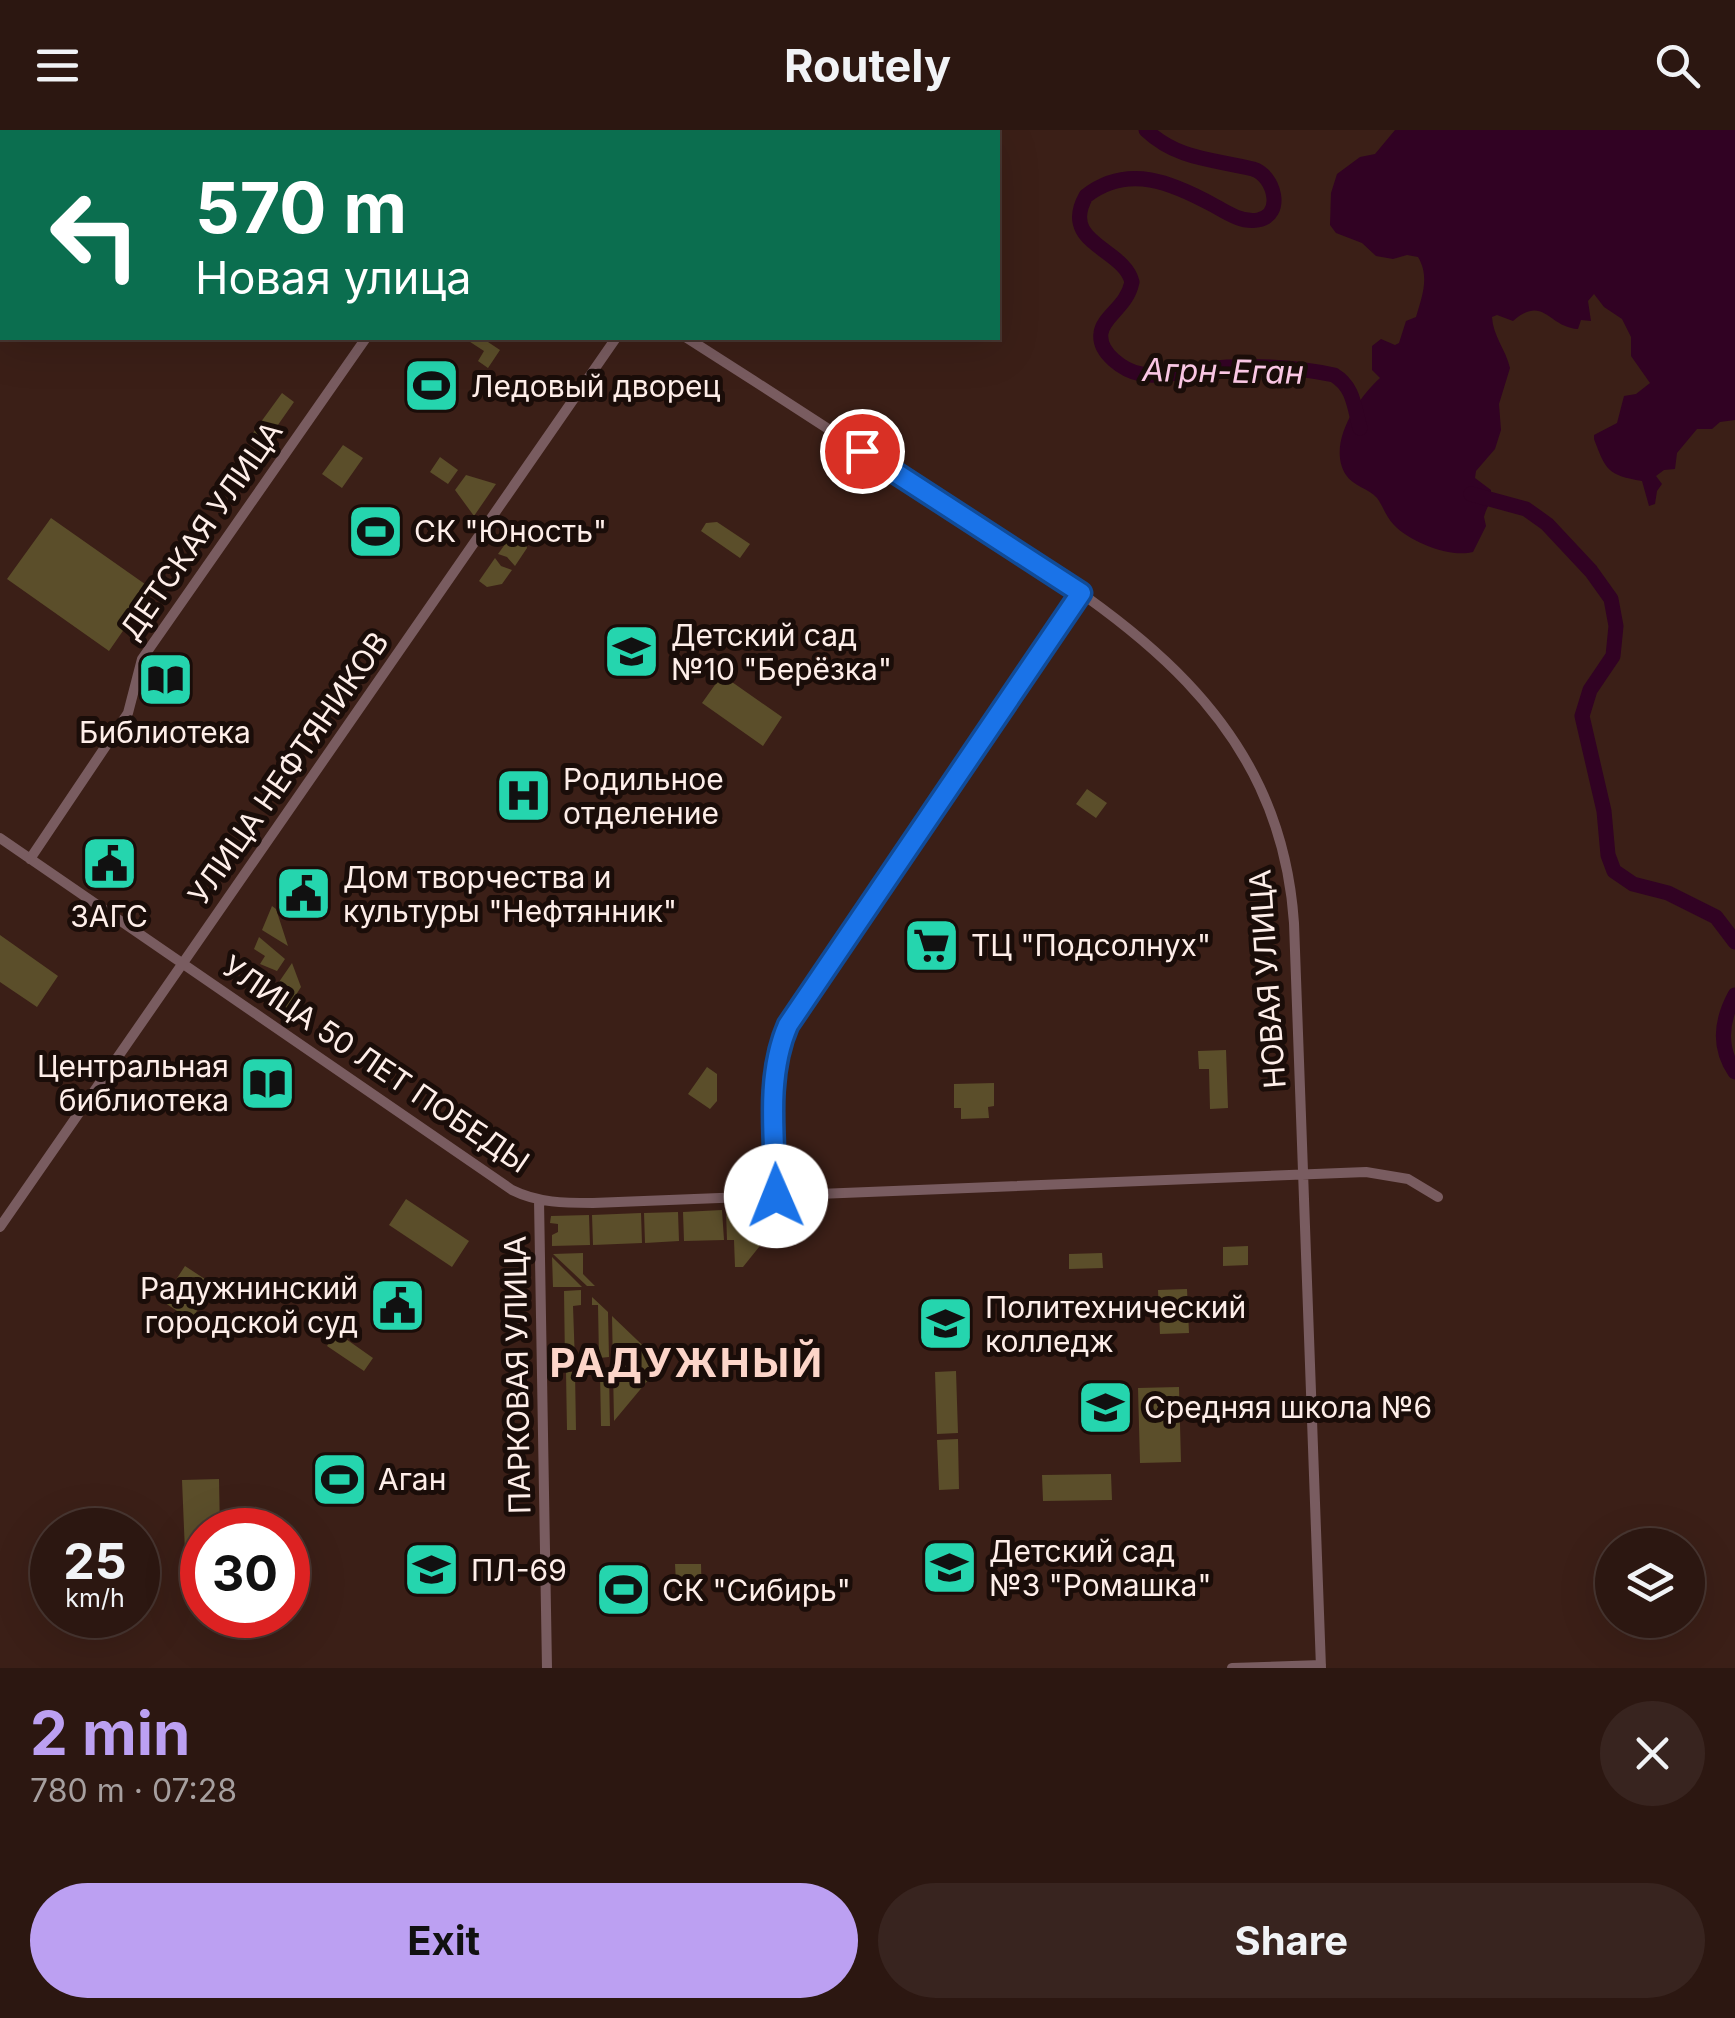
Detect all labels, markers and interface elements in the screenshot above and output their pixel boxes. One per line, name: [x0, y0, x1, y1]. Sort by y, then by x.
icon: menu: [30, 38, 85, 93]
text: Routely: [784, 38, 951, 93]
icon: search: [1650, 38, 1705, 93]
text: 570 m: [195, 165, 407, 250]
icon: left: [30, 170, 160, 300]
text: Новая улица: [195, 250, 472, 305]
water label: Агрн-Еган: [1141, 350, 1304, 392]
sports icon: Ледовый дворец: [402, 356, 462, 416]
place label: Ледовый дворец: [471, 368, 721, 404]
pin: [820, 409, 905, 494]
street label: ДЕТСКАЯ УЛИЦА: [112, 414, 290, 646]
icon: arrive: [835, 424, 890, 479]
sports icon: СК "Юность": [345, 501, 405, 561]
place label: СК "Юность": [414, 513, 607, 549]
place label: Детский сад №10 "Берёзка": [671, 617, 892, 687]
school or university icon: Детский сад №10 "Берёзка": [602, 622, 662, 682]
street label: УЛИЦА НЕФТЯНИКОВ: [180, 625, 396, 911]
library icon: Библиотека: [135, 649, 195, 709]
place label: Библиотека: [79, 714, 251, 750]
place label: Родильное отделение: [563, 761, 724, 831]
hospital icon: Родильное отделение: [494, 766, 554, 826]
public building icon: ЗАГС: [79, 834, 139, 894]
place label: Дом творчества и культуры "Нефтянник": [343, 859, 677, 929]
public building icon: Дом творчества и культуры "Нефтянник": [274, 864, 334, 924]
street label: НОВАЯ УЛИЦА: [1241, 868, 1293, 1090]
place label: ЗАГС: [70, 898, 148, 934]
supermarket icon: ТЦ "Подсолнух": [902, 915, 962, 975]
place label: ТЦ "Подсолнух": [971, 927, 1211, 963]
street label: УЛИЦА 50 ЛЕТ ПОБЕДЫ: [216, 948, 536, 1180]
place label: Центральная библиотека: [37, 1048, 229, 1118]
library icon: Центральная библиотека: [238, 1053, 298, 1113]
position arrow: [724, 1144, 828, 1248]
street label: ПАРКОВАЯ УЛИЦА: [497, 1235, 537, 1515]
place label: Радужнинский городской суд: [140, 1270, 358, 1340]
public building icon: Радужнинский городской суд: [367, 1275, 427, 1335]
place label: Политехнический колледж: [985, 1289, 1246, 1359]
school or university icon: Политехнический колледж: [916, 1294, 976, 1354]
district label: РАДУЖНЫЙ: [550, 1338, 824, 1387]
school or university icon: Средняя школа №6: [1075, 1377, 1135, 1437]
place label: Средняя школа №6: [1144, 1389, 1432, 1425]
sports icon: Аган: [309, 1449, 369, 1509]
place label: Аган: [378, 1461, 446, 1497]
speed limit sign: 30: [180, 1508, 310, 1638]
map controls: [1595, 1528, 1705, 1638]
button: layers: [1595, 1528, 1705, 1638]
text: 25: [63, 1531, 127, 1591]
place label: Детский сад №3 "Ромашка": [989, 1533, 1211, 1603]
school or university icon: Детский сад №3 "Ромашка": [920, 1538, 980, 1598]
school or university icon: ПЛ-69: [402, 1540, 462, 1600]
place label: ПЛ-69: [471, 1552, 567, 1588]
sports icon: СК "Сибирь": [593, 1560, 653, 1620]
place label: СК "Сибирь": [662, 1572, 851, 1608]
text: km/h: [65, 1583, 125, 1613]
text: 2 min: [30, 1697, 190, 1769]
button: close: [1600, 1701, 1705, 1806]
text: 780 m · 07:28: [30, 1771, 237, 1810]
button: Exit: [30, 1883, 858, 1998]
button: Share: [878, 1883, 1705, 1998]

